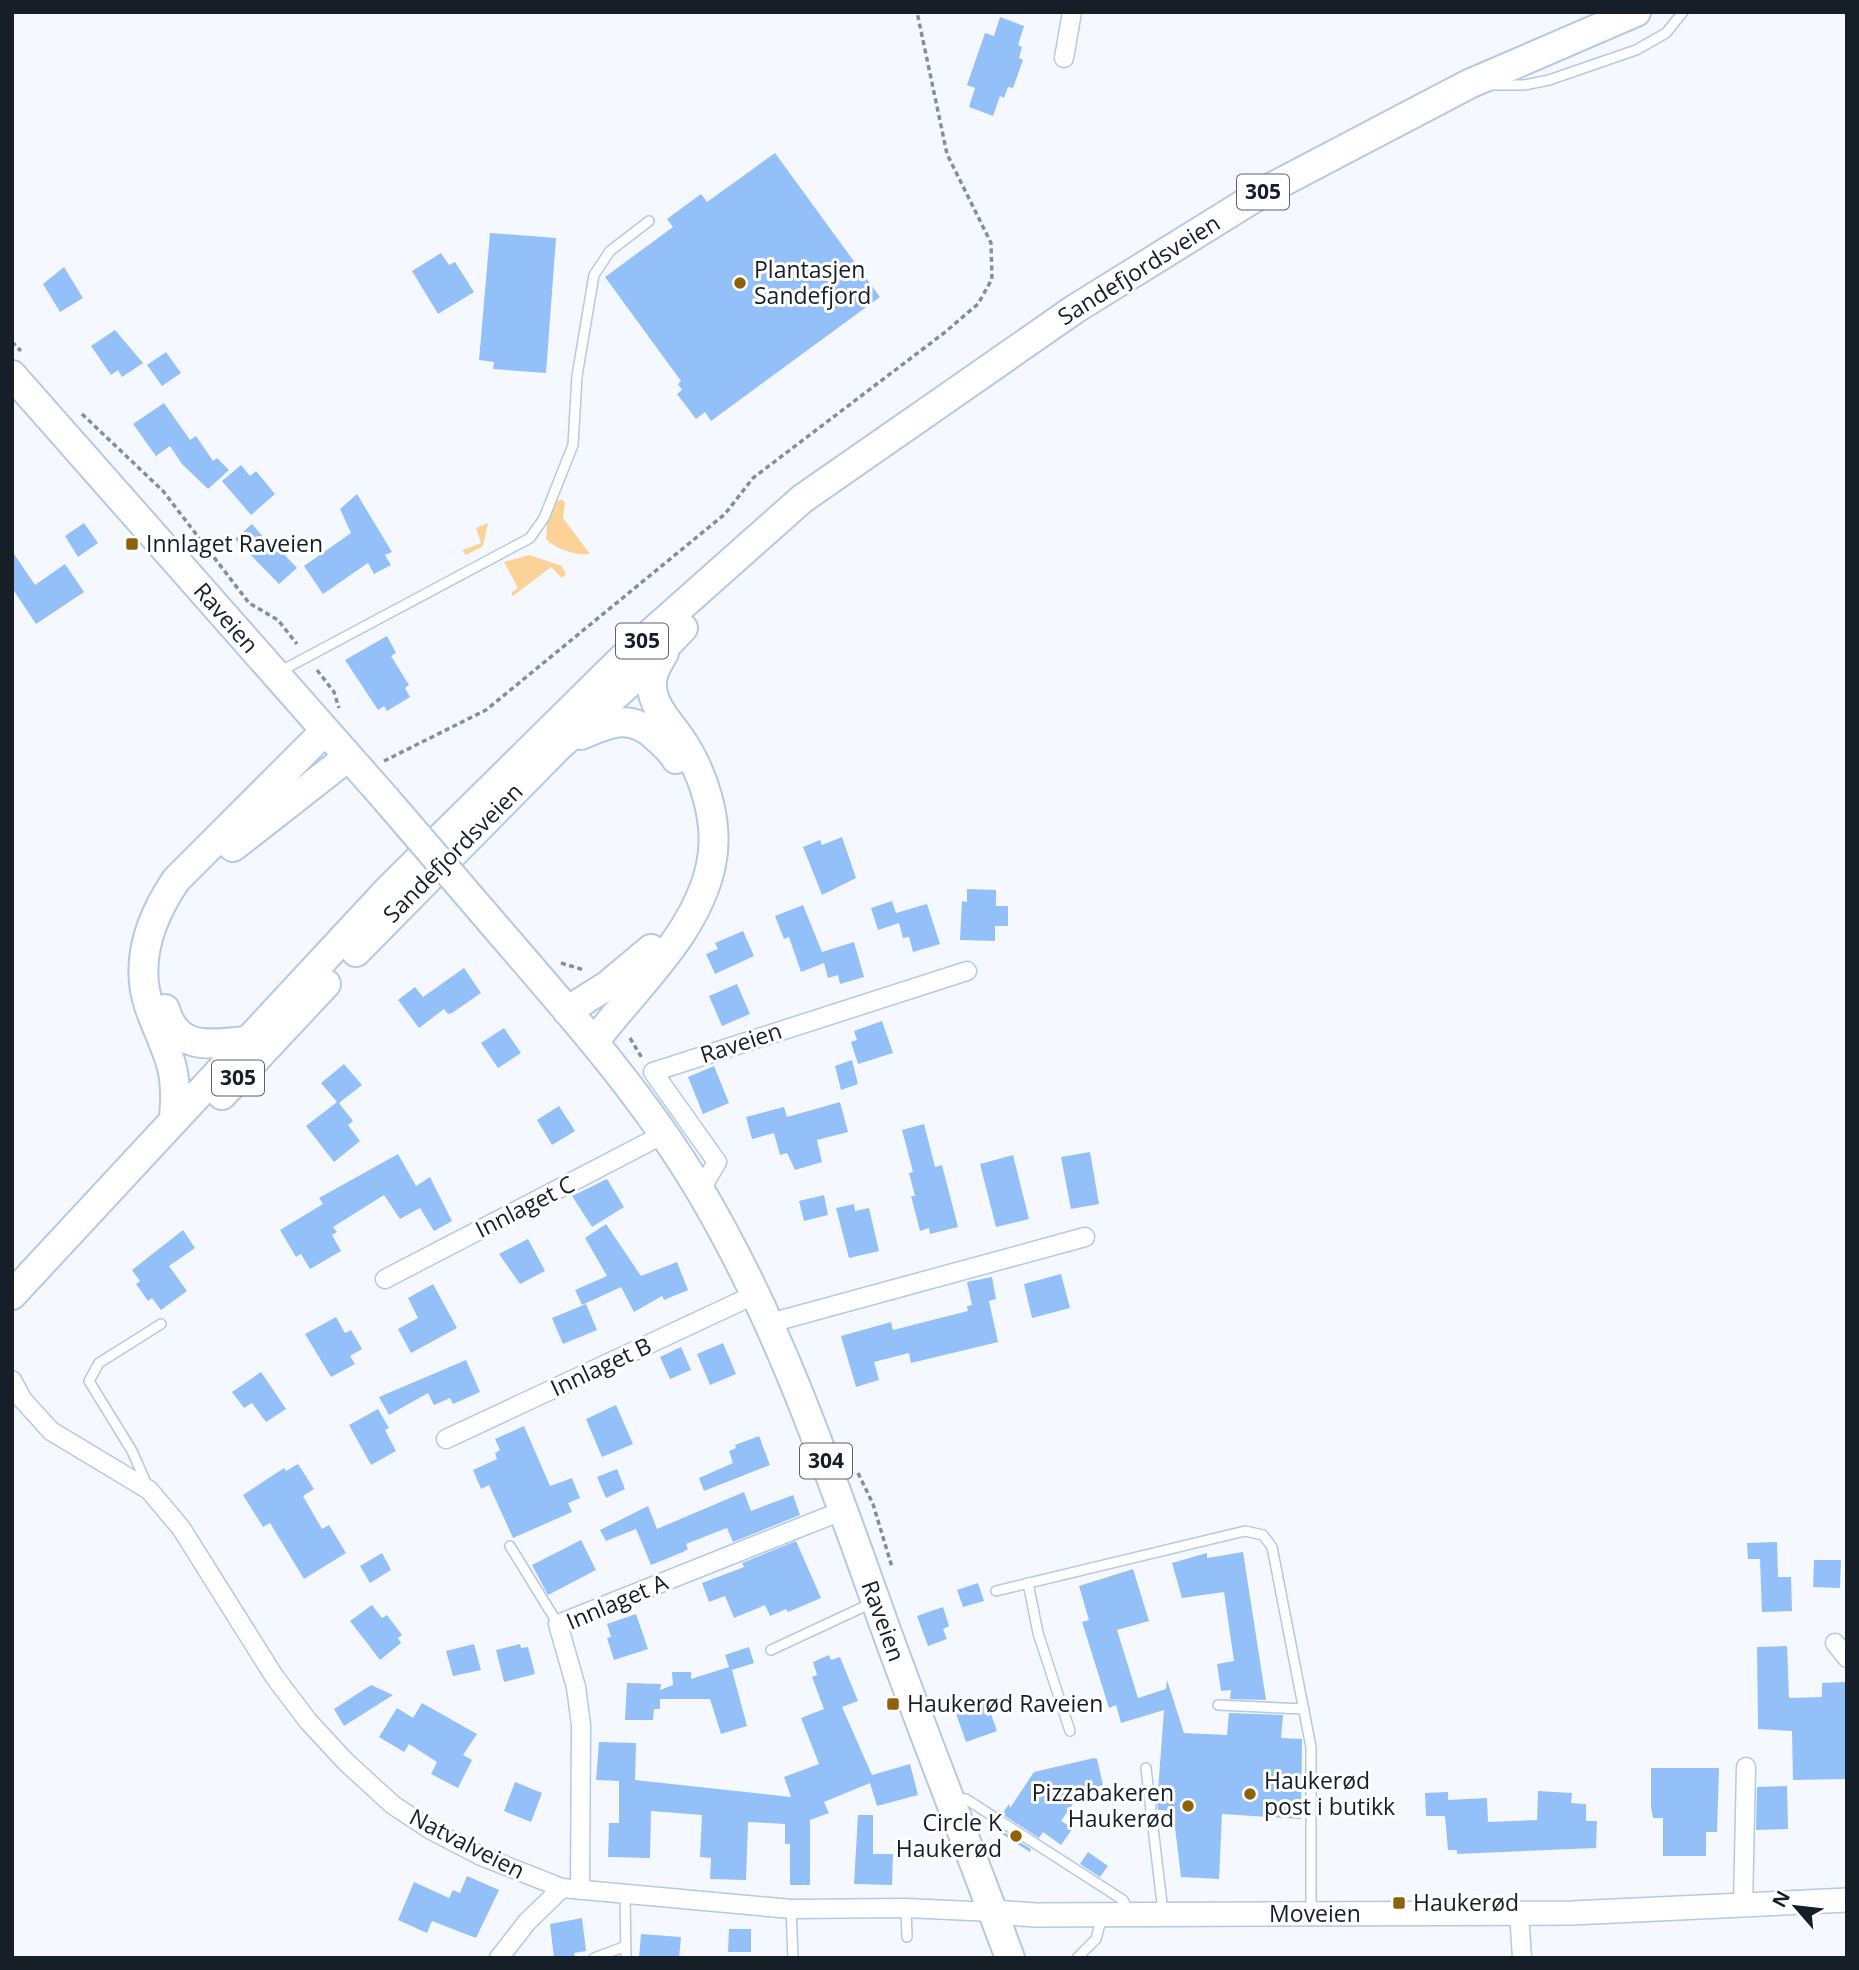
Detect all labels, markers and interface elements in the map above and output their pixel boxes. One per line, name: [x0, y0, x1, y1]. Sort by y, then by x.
road number: 305: [1237, 174, 1289, 210]
street label: Sandefjordsveien: [1051, 206, 1226, 332]
place label: Plantasjen Sandefjord: [754, 253, 871, 311]
marker: Plantasjen Sandefjord: [732, 275, 748, 291]
place label: Innlaget Raveien: [146, 527, 323, 559]
marker: Innlaget Raveien: [124, 536, 140, 552]
street label: Raveien: [187, 575, 266, 660]
road number: 305: [616, 624, 668, 658]
street label: Sandefjordsveien: [375, 775, 529, 929]
street label: Raveien: [696, 1014, 786, 1070]
road number: 305: [212, 1060, 264, 1096]
street label: Innlaget C: [469, 1167, 580, 1245]
street label: Innlaget B: [545, 1329, 656, 1403]
road number: 304: [800, 1444, 852, 1478]
street label: Innlaget A: [561, 1565, 673, 1637]
street label: Raveien: [855, 1576, 913, 1666]
place label: Haukerød Raveien: [907, 1687, 1103, 1719]
marker: Haukerød Raveien: [885, 1696, 901, 1712]
place label: Haukerød post i butikk: [1264, 1764, 1395, 1822]
place label: Pizzabakeren Haukerød: [1032, 1776, 1174, 1834]
marker: Haukerød post i butikk: [1242, 1786, 1258, 1802]
marker: Pizzabakeren Haukerød: [1180, 1798, 1196, 1814]
street label: Natvalveien: [404, 1800, 531, 1886]
place label: Circle K Haukerød: [896, 1806, 1003, 1864]
marker: Circle K Haukerød: [1008, 1828, 1024, 1844]
north arrow: [1761, 1872, 1831, 1942]
place label: Haukerød: [1413, 1886, 1519, 1918]
text: N: [1766, 1886, 1796, 1912]
marker: Haukerød: [1391, 1895, 1407, 1911]
street label: Moveien: [1269, 1897, 1361, 1929]

